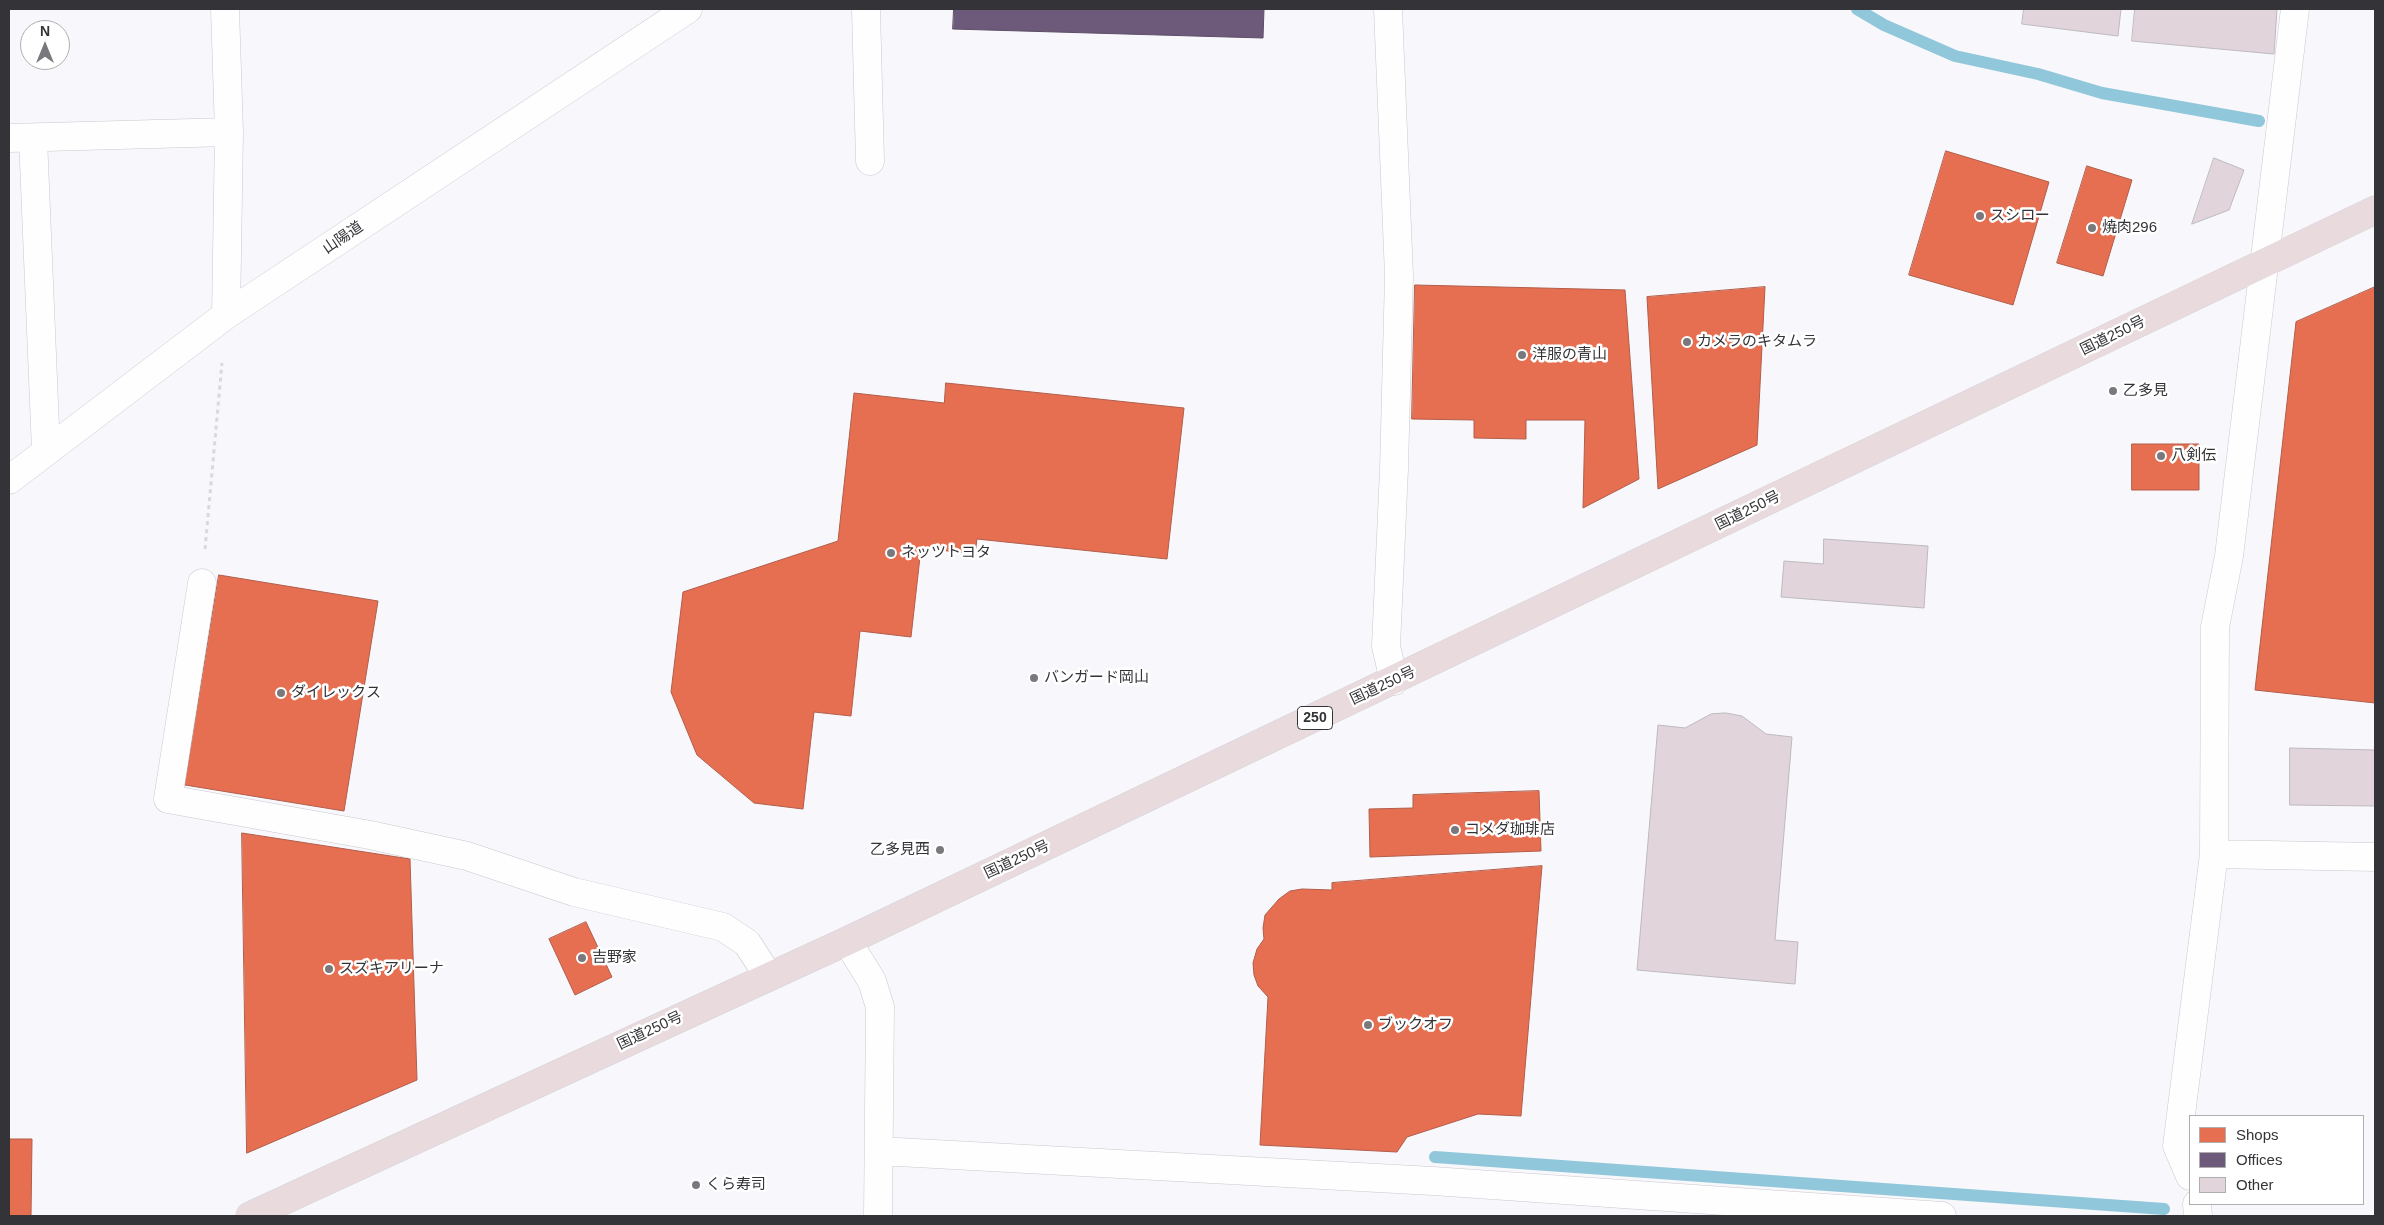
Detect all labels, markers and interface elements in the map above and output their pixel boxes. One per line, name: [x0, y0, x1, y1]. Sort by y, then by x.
north arrow: [20, 20, 70, 70]
text: N: [40, 23, 50, 39]
place label: スシロー: [1990, 207, 2050, 225]
marker: スシロー: [1974, 210, 1986, 222]
street label: 山陽道: [319, 218, 367, 258]
place label: 焼肉296: [2102, 219, 2157, 237]
marker: 焼肉296: [2086, 222, 2098, 234]
street label: 国道250号: [2078, 313, 2148, 359]
place label: カメラのキタムラ: [1697, 333, 1817, 351]
marker: カメラのキタムラ: [1681, 336, 1693, 348]
place label: 洋服の青山: [1532, 346, 1607, 364]
marker: 洋服の青山: [1516, 349, 1528, 361]
place label: 乙多見: [2123, 382, 2168, 400]
marker: 乙多見: [2107, 385, 2119, 397]
place label: 八剣伝: [2171, 447, 2216, 465]
marker: 八剣伝: [2155, 450, 2167, 462]
street label: 国道250号: [1713, 488, 1783, 534]
place label: ネッツトヨタ: [901, 544, 991, 562]
marker: ネッツトヨタ: [885, 547, 897, 559]
street label: 国道250号: [1347, 663, 1419, 709]
place label: バンガード岡山: [1044, 669, 1149, 687]
marker: バンガード岡山: [1028, 672, 1040, 684]
place label: ダイレックス: [291, 684, 381, 702]
marker: ダイレックス: [275, 687, 287, 699]
road number: 250: [1298, 706, 1332, 730]
place label: コメダ珈琲店: [1465, 821, 1555, 839]
marker: コメダ珈琲店: [1449, 824, 1461, 836]
street label: 国道250号: [981, 837, 1053, 883]
place label: 乙多見西: [870, 841, 930, 859]
marker: 乙多見西: [934, 844, 946, 856]
place label: 吉野家: [592, 949, 637, 967]
marker: 吉野家: [576, 952, 588, 964]
place label: スズキアリーナ: [339, 960, 444, 978]
marker: スズキアリーナ: [323, 963, 335, 975]
street label: 国道250号: [614, 1008, 686, 1054]
place label: ブックオフ: [1378, 1016, 1453, 1034]
marker: ブックオフ: [1362, 1019, 1374, 1031]
legend: [2189, 1115, 2364, 1205]
text: Shops: [2236, 1126, 2279, 1143]
text: Offices: [2236, 1151, 2282, 1168]
place label: くら寿司: [706, 1176, 766, 1194]
text: Other: [2236, 1176, 2274, 1193]
marker: くら寿司: [690, 1179, 702, 1191]

